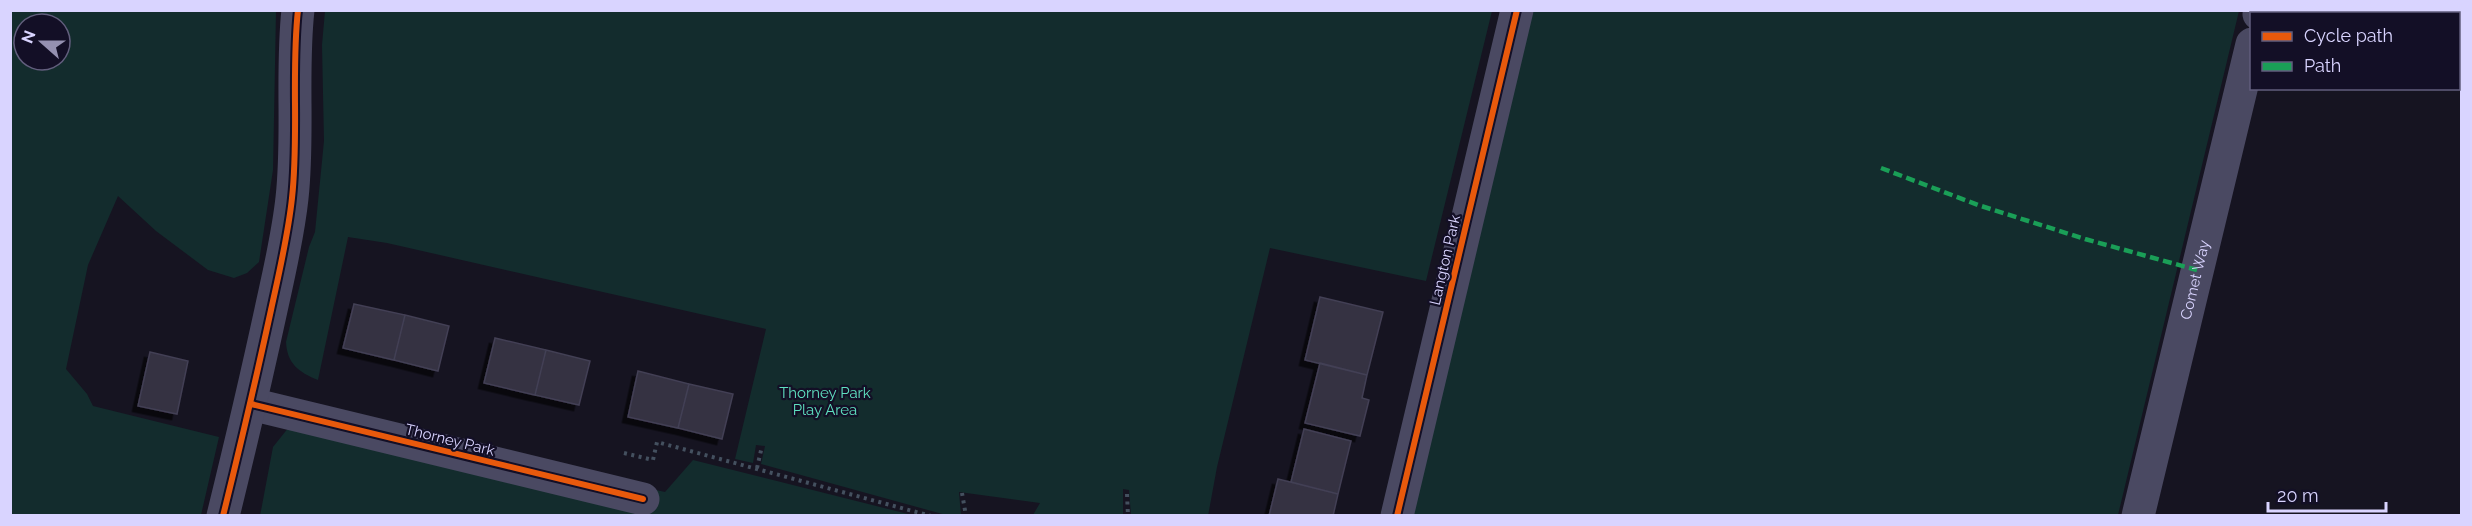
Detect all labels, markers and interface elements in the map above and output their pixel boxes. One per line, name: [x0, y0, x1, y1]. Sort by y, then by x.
north arrow: [12, 12, 72, 72]
legend: [2250, 12, 2460, 90]
text: Cycle path: [2304, 25, 2393, 46]
text: N: [17, 28, 40, 46]
text: Path: [2304, 55, 2341, 76]
street label: Langton Park: [1426, 213, 1464, 307]
street label: Comet Way: [2177, 238, 2213, 321]
park label: Thorney Park Play Area: [779, 384, 871, 419]
street label: Thorney Park: [403, 420, 497, 460]
scale bar: [2268, 475, 2386, 513]
text: 20 m: [2277, 485, 2319, 506]

